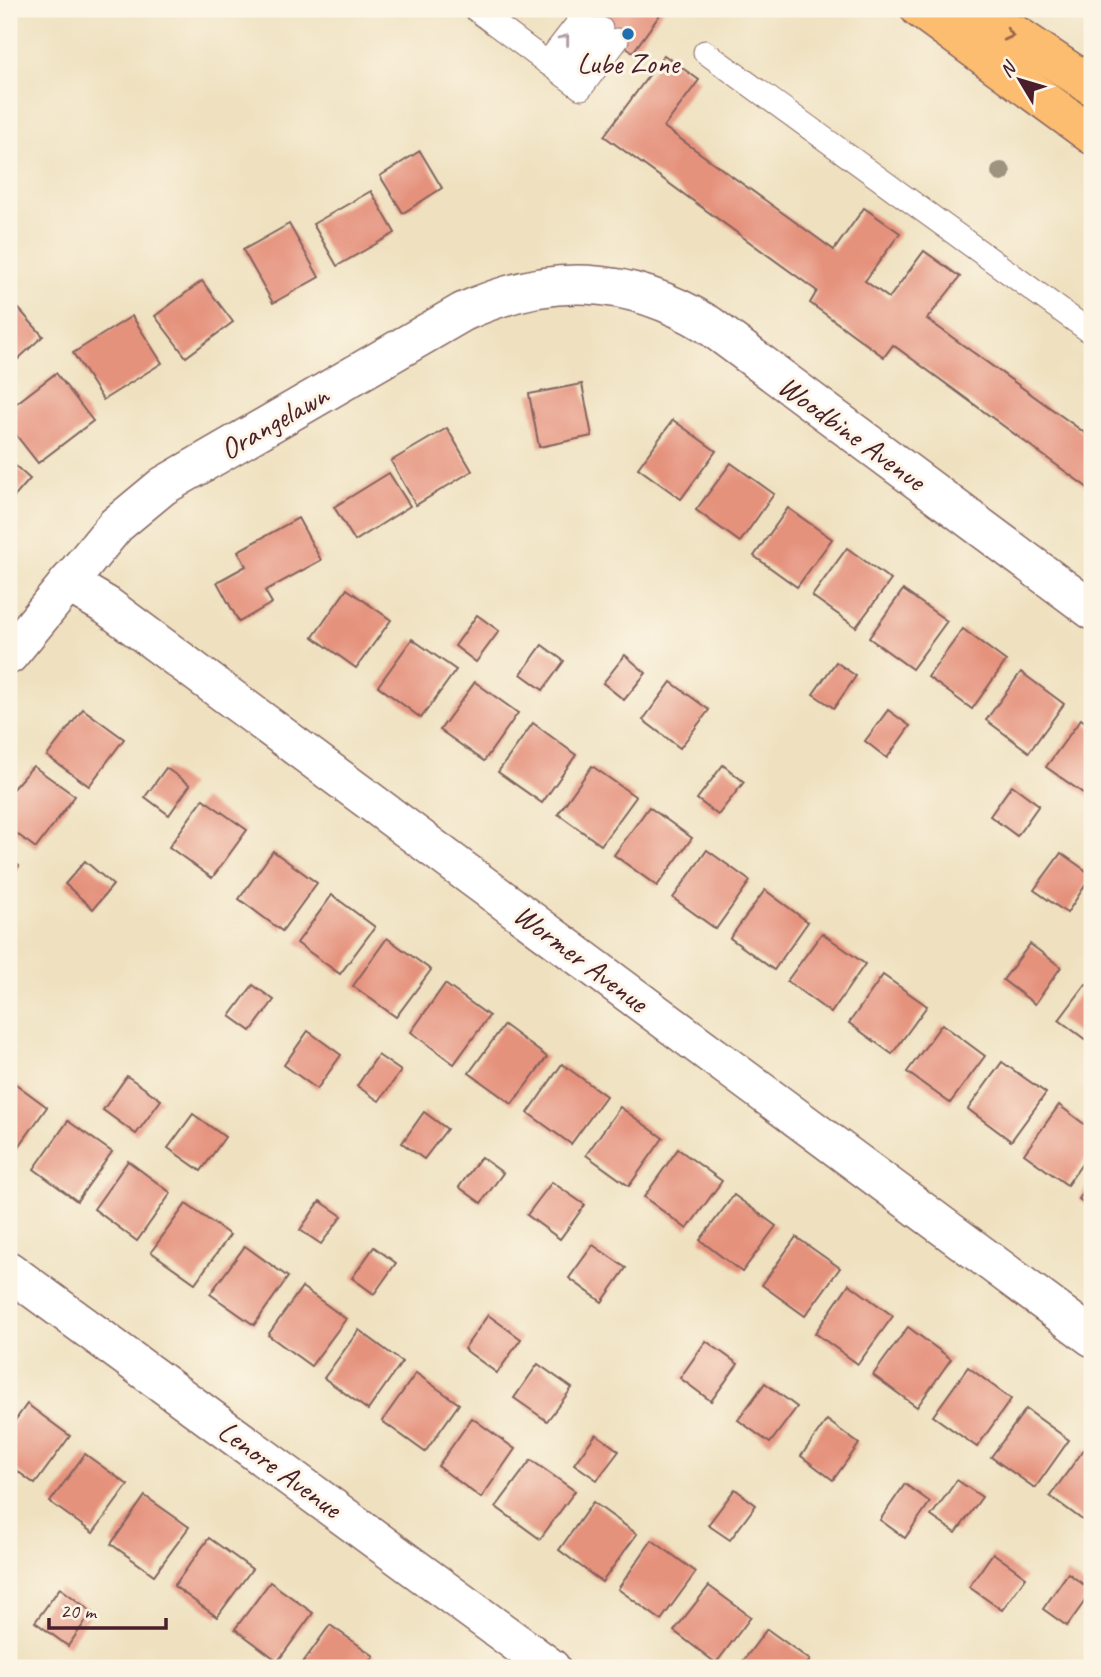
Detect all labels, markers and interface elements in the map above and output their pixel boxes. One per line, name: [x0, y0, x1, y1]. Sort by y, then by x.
marker: Lube Zone: [620, 26, 636, 42]
one-way arrow: [1002, 27, 1014, 41]
one-way arrow: [557, 34, 570, 47]
place label: Lube Zone: [577, 44, 681, 82]
north arrow: [986, 46, 1056, 116]
text: N: [994, 56, 1022, 82]
street label: Woodbine Avenue: [771, 367, 935, 500]
street label: Orangelawn: [213, 375, 336, 468]
street label: Wormer Avenue: [506, 895, 657, 1022]
street label: Lenore Avenue: [211, 1411, 351, 1528]
scale bar: [49, 1586, 166, 1630]
text: 20 m: [60, 1598, 98, 1624]

